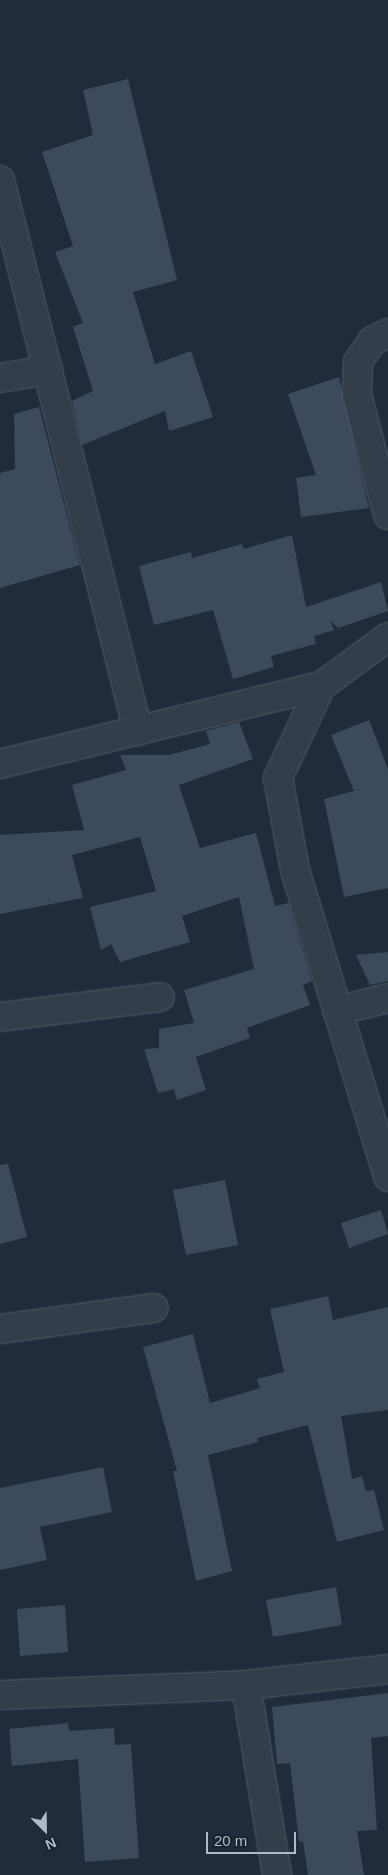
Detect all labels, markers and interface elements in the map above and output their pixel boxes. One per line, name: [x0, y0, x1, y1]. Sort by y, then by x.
north arrow: [20, 1805, 70, 1855]
scale bar: [208, 1822, 298, 1854]
text: 20 m: [214, 1832, 247, 1849]
text: N: [43, 1834, 59, 1853]

